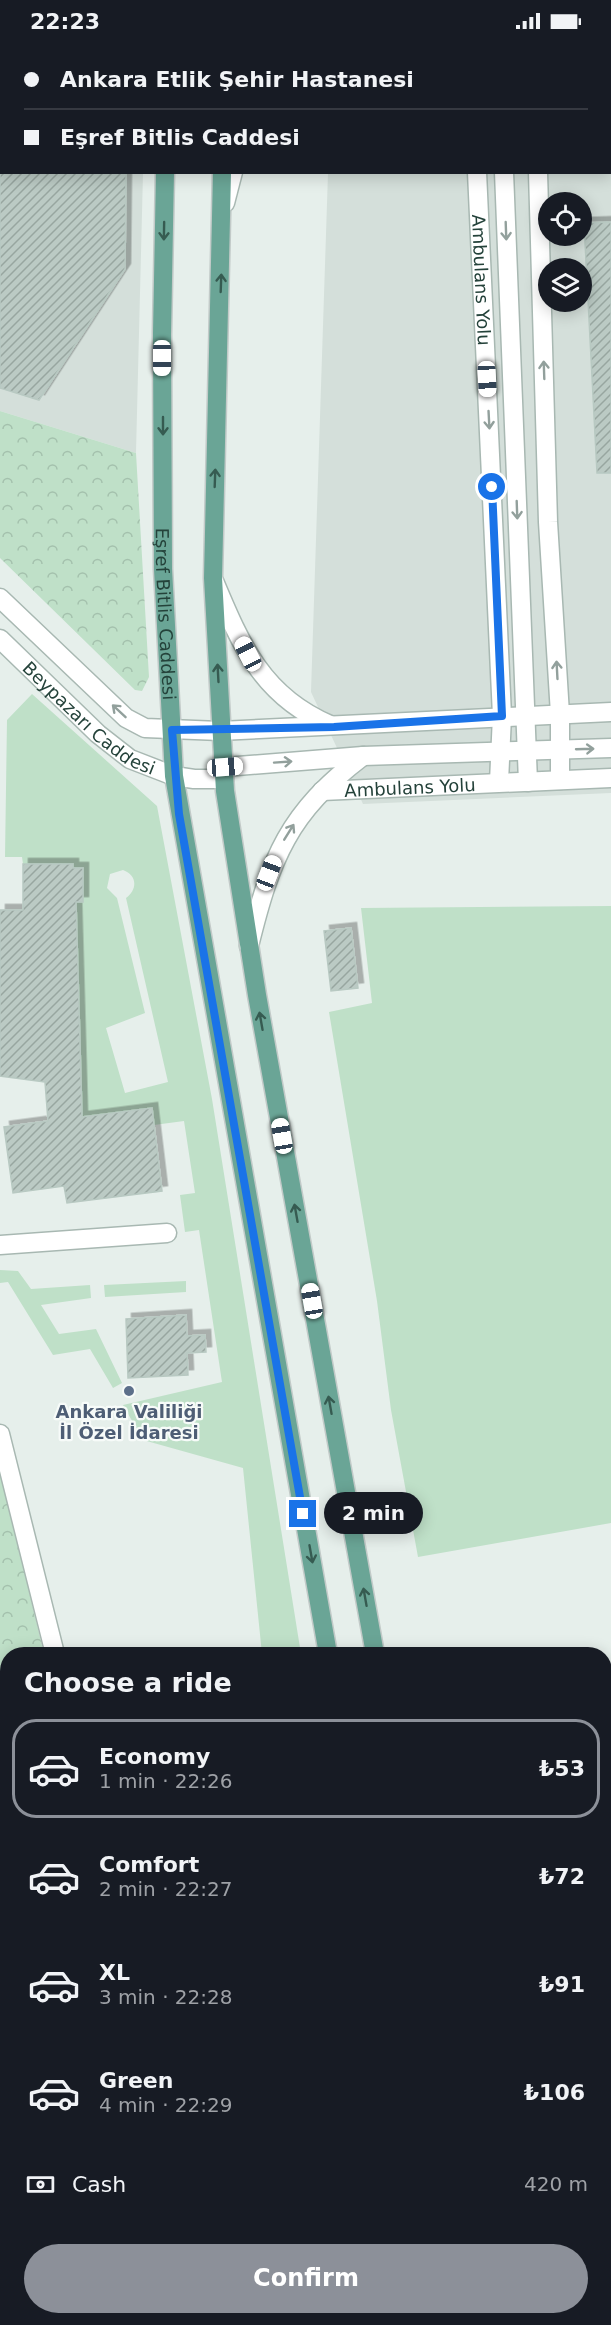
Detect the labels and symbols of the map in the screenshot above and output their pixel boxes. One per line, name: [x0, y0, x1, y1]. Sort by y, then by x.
street label: Ambulans Yolu: [468, 214, 495, 346]
one-way arrow: [158, 220, 170, 240]
one-way arrow: [501, 220, 512, 240]
one-way arrow: [215, 273, 226, 293]
car: [153, 340, 171, 376]
car: [477, 361, 497, 397]
one-way arrow: [539, 361, 550, 381]
one-way arrow: [484, 409, 495, 429]
one-way arrow: [157, 415, 168, 435]
one-way arrow: [209, 468, 221, 488]
route start: [478, 473, 505, 500]
one-way arrow: [511, 499, 522, 519]
street label: Eşref Bitlis Caddesi: [152, 528, 180, 701]
car: [232, 634, 264, 674]
street label: Beypazarı Caddesi: [19, 657, 158, 778]
one-way arrow: [552, 661, 563, 681]
one-way arrow: [212, 663, 223, 683]
one-way arrow: [111, 704, 126, 718]
one-way arrow: [575, 743, 595, 754]
car: [206, 757, 244, 777]
one-way arrow: [272, 757, 292, 768]
street label: Ambulans Yolu: [344, 774, 476, 800]
one-way arrow: [284, 824, 296, 841]
car: [254, 853, 284, 893]
one-way arrow: [255, 1012, 266, 1032]
car: [270, 1117, 294, 1155]
one-way arrow: [290, 1204, 301, 1223]
car: [300, 1282, 324, 1320]
marker: Ankara Valiliği İl Özel İdaresi: [122, 1384, 136, 1398]
one-way arrow: [325, 1396, 336, 1415]
place label: Ankara Valiliği İl Özel İdaresi: [56, 1401, 202, 1443]
callout: 2 min: [324, 1493, 423, 1535]
route end: [289, 1500, 316, 1527]
one-way arrow: [305, 1543, 316, 1563]
one-way arrow: [359, 1588, 370, 1607]

